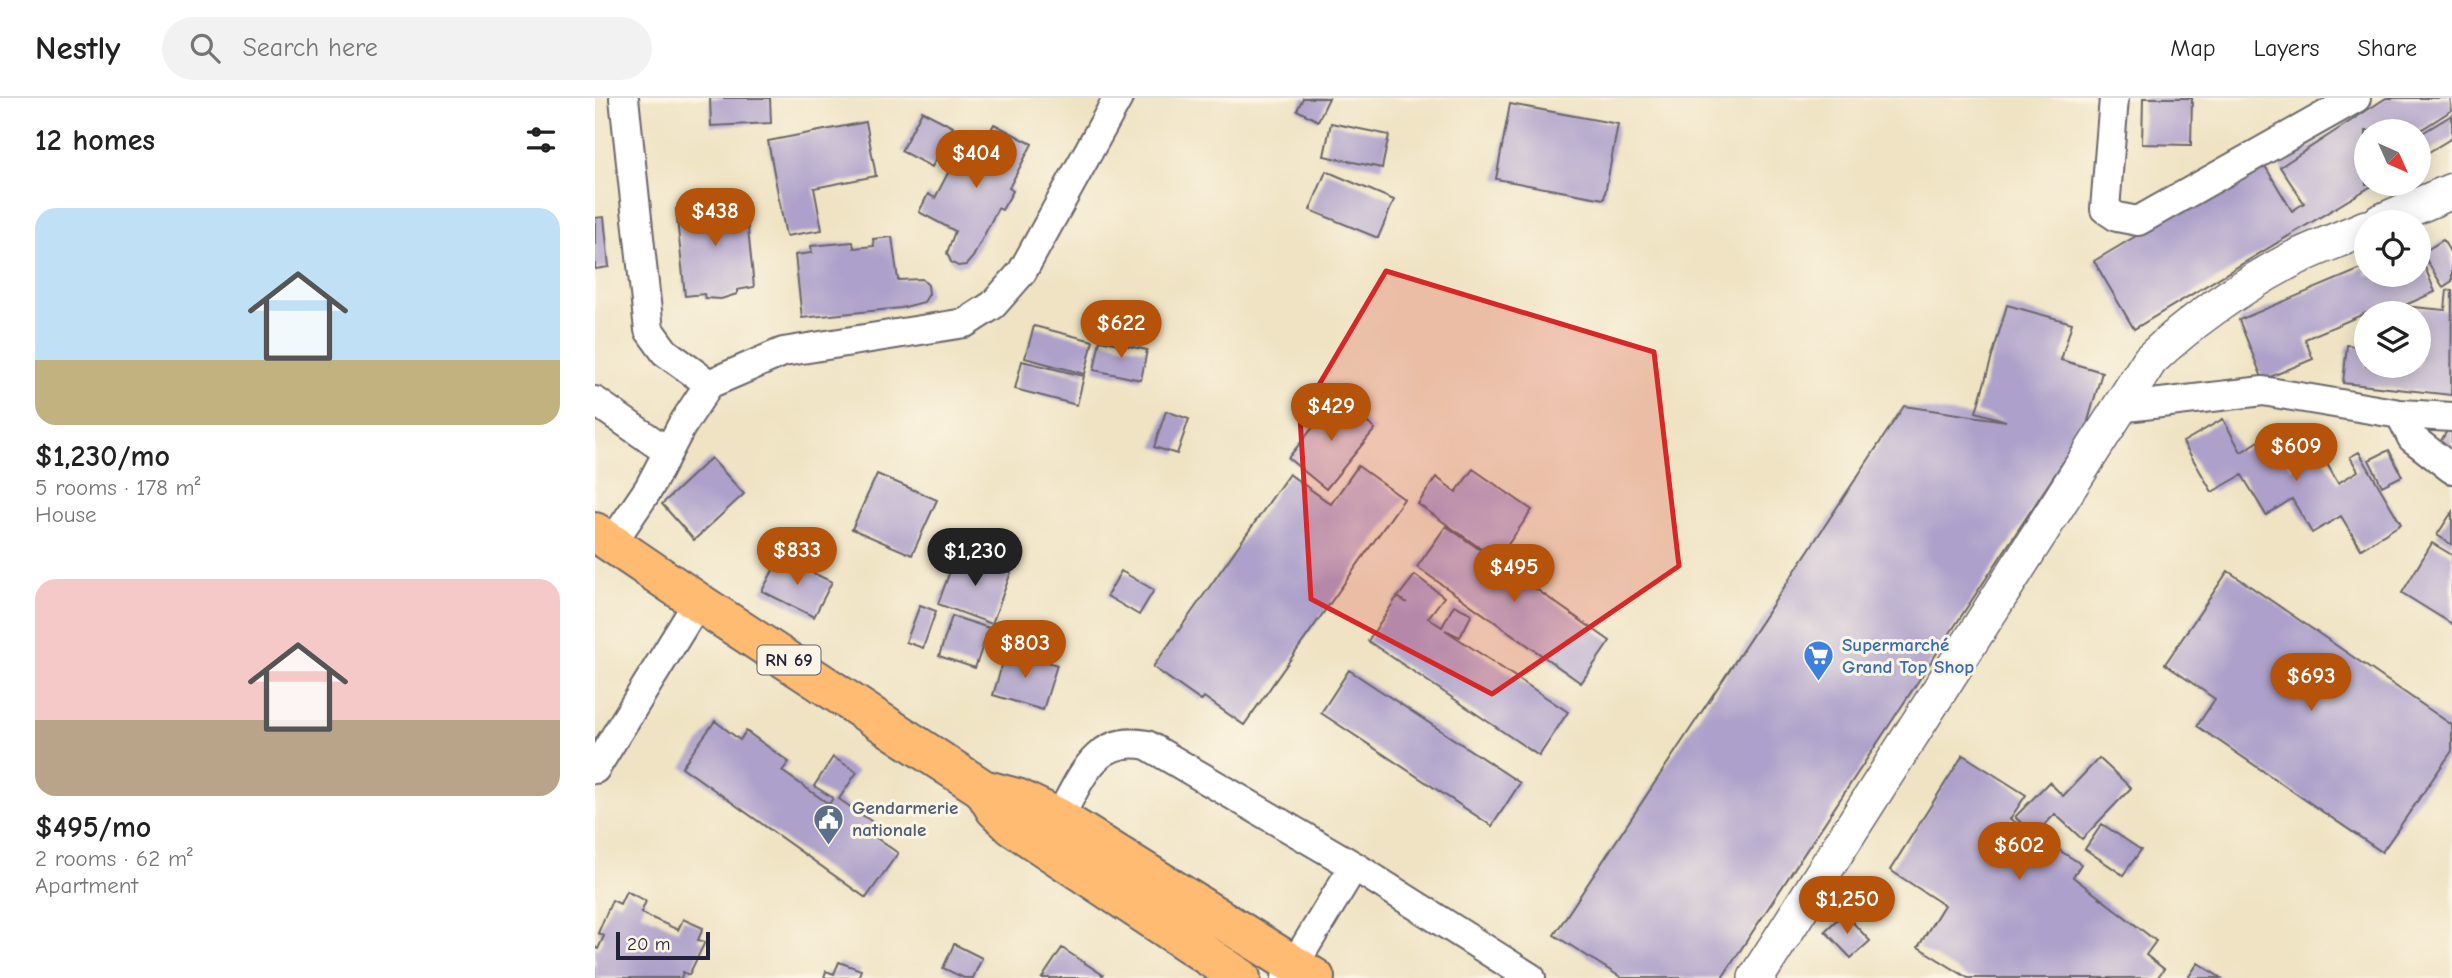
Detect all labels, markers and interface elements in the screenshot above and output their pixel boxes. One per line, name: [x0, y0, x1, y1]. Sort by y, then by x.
search box: [162, 17, 652, 80]
text: Nestly: [35, 29, 120, 67]
icon: search: [186, 29, 224, 67]
text: Search here: [242, 33, 378, 63]
text: Map: [2170, 34, 2216, 62]
text: Layers: [2254, 34, 2319, 62]
text: Share: [2357, 34, 2417, 62]
north arrow: [2354, 119, 2431, 196]
map controls: [2354, 119, 2431, 378]
icon: filters: [522, 121, 560, 159]
text: 12 homes: [35, 123, 155, 158]
pin: $404: [935, 130, 1017, 190]
text: $404: [952, 139, 1000, 166]
pin: $438: [674, 188, 756, 248]
text: $438: [691, 197, 739, 224]
button: locate: [2354, 210, 2431, 287]
icon: home: [235, 253, 361, 379]
pin: $622: [1080, 300, 1162, 360]
button: layers: [2354, 301, 2431, 378]
text: $622: [1097, 309, 1145, 336]
pin: $429: [1290, 384, 1372, 443]
text: $429: [1307, 392, 1355, 419]
pin: $609: [2255, 424, 2337, 483]
text: $609: [2270, 432, 2322, 459]
text: $1,230/mo: [35, 439, 170, 474]
text: 5 rooms · 178 m²: [35, 474, 200, 501]
text: House: [35, 501, 97, 528]
pin: $833: [756, 528, 838, 587]
pin: $1,230: [918, 528, 1032, 588]
text: $833: [773, 536, 821, 563]
text: $1,230: [943, 537, 1007, 564]
pin: $495: [1473, 545, 1555, 604]
text: $495: [1490, 553, 1538, 580]
pin: $803: [984, 620, 1066, 680]
icon: home: [235, 624, 361, 750]
text: $803: [1000, 629, 1050, 656]
place label: Supermarché Grand Top Shop: [1842, 634, 1974, 678]
supermarket icon: Supermarché Grand Top Shop: [1802, 639, 1836, 683]
road number: RN 69: [757, 646, 821, 674]
pin: $693: [2270, 654, 2352, 713]
text: $693: [2286, 662, 2336, 689]
place label: Gendarmerie nationale: [852, 797, 958, 841]
public building icon: Gendarmerie nationale: [812, 802, 846, 846]
text: $495/mo: [35, 810, 151, 845]
pin: $602: [1978, 822, 2060, 882]
text: $602: [1994, 831, 2044, 858]
text: 2 rooms · 62 m²: [35, 845, 193, 872]
text: Apartment: [35, 872, 138, 899]
pin: $1,250: [1790, 876, 1904, 936]
text: $1,250: [1815, 885, 1879, 912]
scale bar: [616, 929, 711, 961]
text: 20 m: [627, 933, 671, 955]

